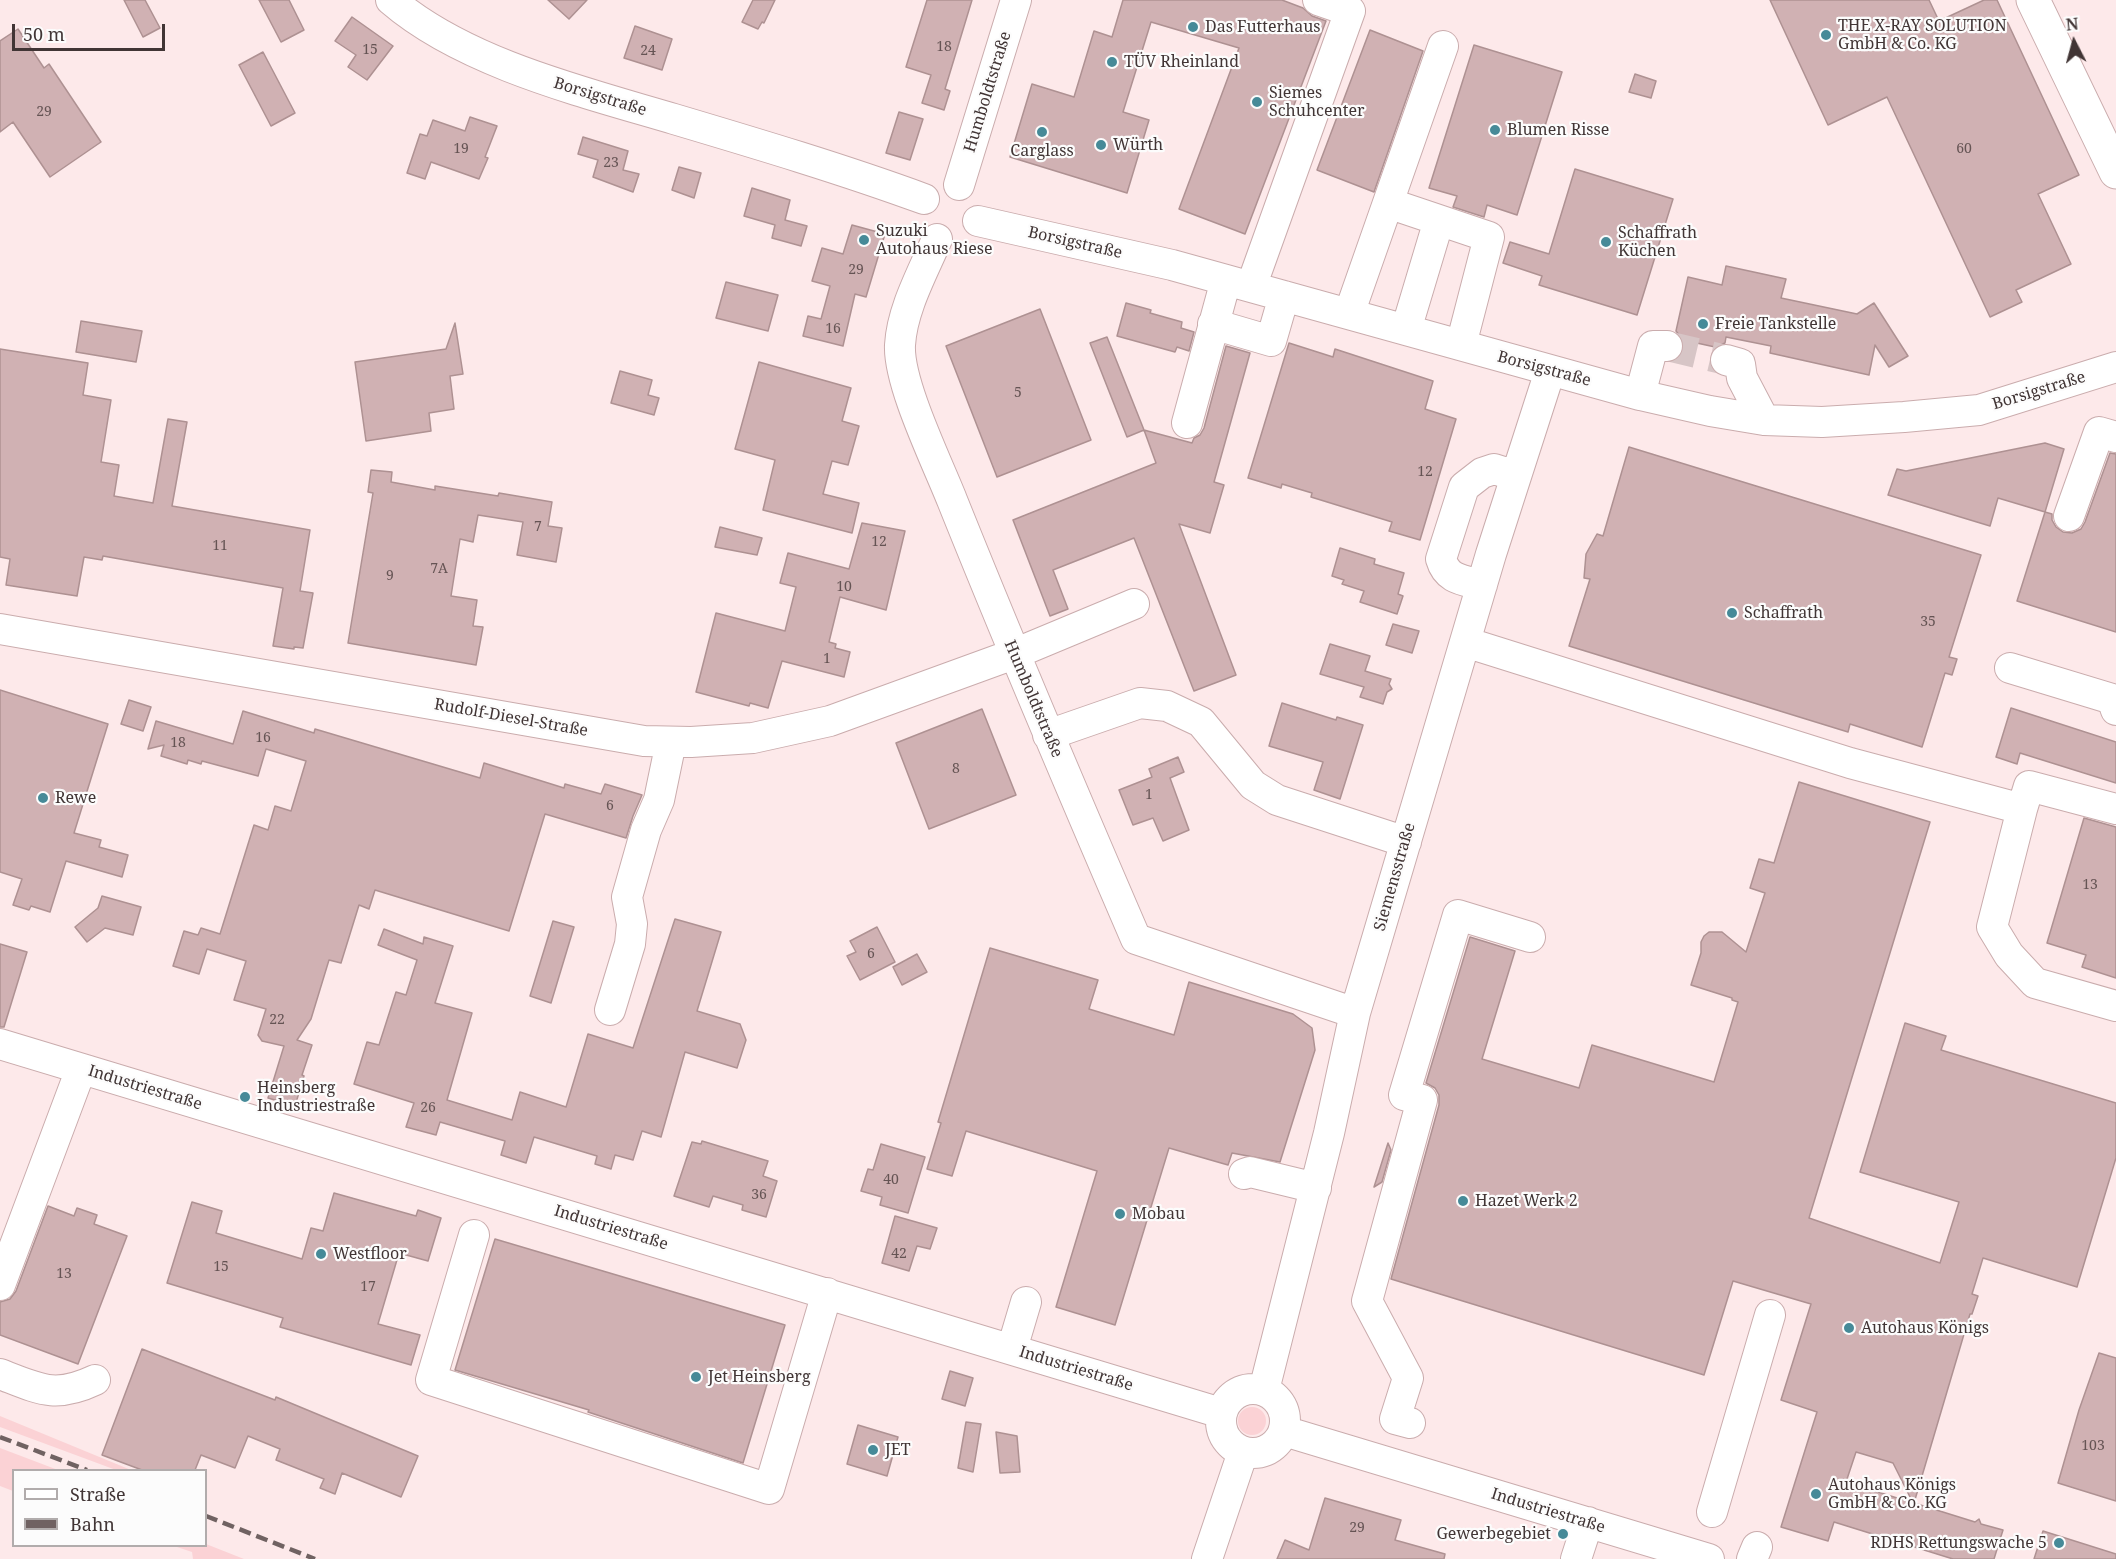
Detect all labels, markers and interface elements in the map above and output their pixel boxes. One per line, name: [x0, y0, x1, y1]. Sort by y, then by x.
scale bar: [15, 12, 168, 50]
north arrow: [2044, 12, 2104, 72]
text: N: [2065, 13, 2080, 36]
place label: THE X-RAY SOLUTION GmbH & Co. KG: [1838, 16, 2007, 54]
place label: Das Futterhaus: [1205, 17, 1321, 37]
marker: Das Futterhaus: [1186, 20, 1200, 34]
text: 50 m: [23, 22, 65, 46]
marker: THE X-RAY SOLUTION GmbH & Co. KG: [1819, 28, 1833, 42]
street label: Humboldtstraße: [960, 29, 1016, 155]
house number: 18: [936, 39, 952, 55]
house number: 15: [362, 42, 378, 58]
house number: 24: [640, 43, 656, 59]
place label: TÜV Rheinland: [1124, 52, 1239, 72]
marker: TÜV Rheinland: [1105, 55, 1119, 69]
street label: Borsigstraße: [551, 74, 649, 120]
place label: Siemes Schuhcenter: [1269, 83, 1365, 121]
marker: Siemes Schuhcenter: [1250, 95, 1264, 109]
house number: 29: [36, 104, 52, 120]
place label: Blumen Risse: [1507, 120, 1609, 140]
marker: Blumen Risse: [1488, 123, 1502, 137]
marker: Carglass: [1035, 125, 1049, 139]
place label: Würth: [1113, 135, 1163, 155]
marker: Würth: [1094, 138, 1108, 152]
house number: 19: [453, 141, 469, 157]
place label: Carglass: [1010, 141, 1074, 161]
house number: 60: [1956, 141, 1972, 157]
house number: 23: [603, 155, 619, 171]
place label: Suzuki Autohaus Riese: [876, 221, 993, 259]
street label: Borsigstraße: [1026, 223, 1124, 263]
place label: Schaffrath Küchen: [1618, 223, 1697, 261]
marker: Suzuki Autohaus Riese: [857, 233, 871, 247]
marker: Schaffrath Küchen: [1599, 235, 1613, 249]
house number: 29: [848, 262, 864, 278]
place label: Freie Tankstelle: [1715, 314, 1836, 334]
marker: Freie Tankstelle: [1696, 317, 1710, 331]
house number: 16: [825, 321, 841, 337]
street label: Borsigstraße: [1495, 347, 1593, 391]
street label: Borsigstraße: [1990, 368, 2088, 414]
house number: 5: [1014, 385, 1022, 401]
house number: 12: [1417, 464, 1433, 480]
house number: 7: [534, 519, 542, 535]
house number: 12: [871, 534, 887, 550]
house number: 11: [212, 538, 228, 554]
house number: 7A: [430, 561, 448, 577]
house number: 9: [386, 568, 394, 584]
house number: 10: [836, 579, 852, 595]
place label: Schaffrath: [1744, 603, 1823, 623]
marker: Schaffrath: [1725, 606, 1739, 620]
house number: 35: [1920, 614, 1936, 630]
street label: Humboldtstraße: [1000, 638, 1066, 760]
house number: 1: [823, 651, 831, 667]
street label: Rudolf-Diesel-Straße: [433, 695, 589, 741]
house number: 16: [255, 730, 271, 746]
house number: 18: [170, 735, 186, 751]
house number: 8: [952, 761, 960, 777]
house number: 1: [1145, 787, 1153, 803]
place label: Rewe: [55, 788, 96, 808]
marker: Rewe: [36, 791, 50, 805]
house number: 6: [606, 798, 614, 814]
street label: Siemensstraße: [1370, 821, 1420, 933]
house number: 13: [2082, 877, 2098, 893]
house number: 6: [867, 946, 875, 962]
house number: 22: [269, 1012, 285, 1028]
street label: Industriestraße: [86, 1062, 204, 1114]
place label: Heinsberg Industriestraße: [257, 1078, 375, 1116]
marker: Heinsberg Industriestraße: [238, 1090, 252, 1104]
house number: 26: [420, 1100, 436, 1116]
house number: 40: [883, 1172, 899, 1188]
house number: 36: [751, 1187, 767, 1203]
place label: Hazet Werk 2: [1475, 1191, 1578, 1211]
marker: Hazet Werk 2: [1456, 1194, 1470, 1208]
street label: Industriestraße: [552, 1202, 670, 1254]
place label: Mobau: [1132, 1204, 1185, 1224]
marker: Mobau: [1113, 1207, 1127, 1221]
place label: Westfloor: [333, 1244, 407, 1264]
house number: 42: [891, 1246, 907, 1262]
marker: Westfloor: [314, 1247, 328, 1261]
house number: 15: [213, 1259, 229, 1275]
house number: 13: [56, 1266, 72, 1282]
house number: 17: [360, 1279, 376, 1295]
place label: Autohaus Königs: [1861, 1318, 1989, 1338]
marker: Autohaus Königs: [1842, 1321, 1856, 1335]
street label: Industriestraße: [1017, 1343, 1135, 1395]
place label: Jet Heinsberg: [708, 1367, 810, 1387]
marker: Jet Heinsberg: [689, 1370, 703, 1384]
house number: 103: [2081, 1438, 2105, 1454]
place label: JET: [885, 1440, 910, 1460]
marker: JET: [866, 1443, 880, 1457]
legend: [12, 1469, 207, 1547]
place label: Autohaus Königs GmbH & Co. KG: [1828, 1475, 1956, 1513]
text: Straße: [70, 1482, 126, 1506]
street label: Industriestraße: [1489, 1485, 1607, 1537]
marker: Autohaus Königs GmbH & Co. KG: [1809, 1487, 1823, 1501]
text: Bahn: [70, 1512, 115, 1536]
house number: 29: [1349, 1520, 1365, 1536]
place label: Gewerbegebiet: [1436, 1524, 1551, 1544]
marker: Gewerbegebiet: [1556, 1527, 1570, 1541]
place label: RDHS Rettungswache 5: [1870, 1533, 2047, 1553]
marker: RDHS Rettungswache 5: [2052, 1536, 2066, 1550]

